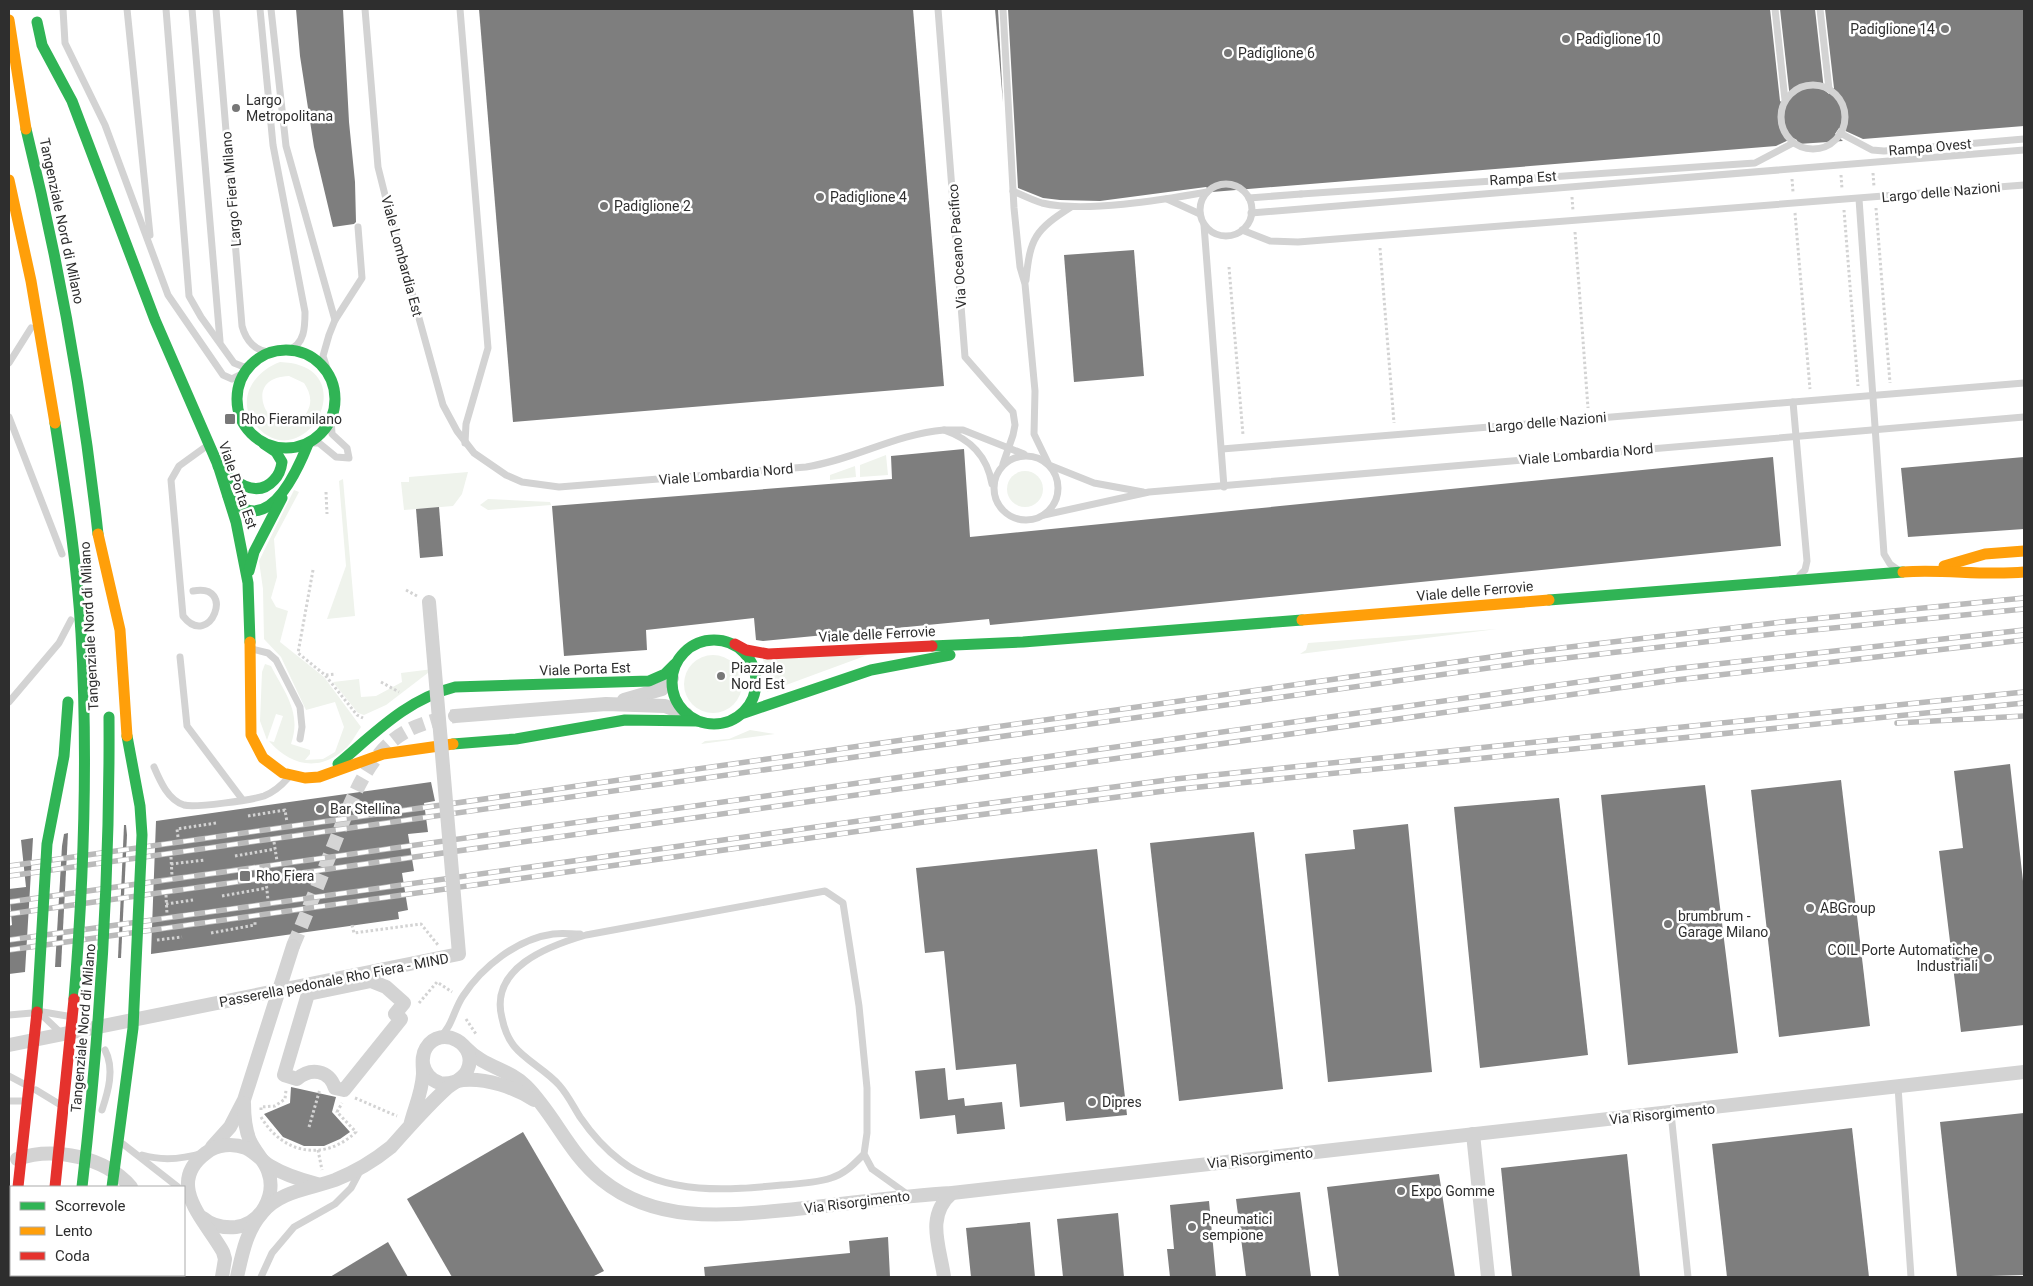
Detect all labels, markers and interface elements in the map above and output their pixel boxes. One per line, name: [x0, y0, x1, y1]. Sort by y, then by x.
place label: Padiglione 14: [1850, 21, 1935, 37]
marker: Padiglione 14: [1939, 23, 1951, 35]
place label: Padiglione 10: [1576, 31, 1661, 47]
marker: Padiglione 10: [1560, 33, 1572, 45]
place label: Padiglione 6: [1238, 45, 1315, 61]
marker: Padiglione 6: [1222, 47, 1234, 59]
place label: Largo Metropolitana: [246, 92, 333, 124]
marker: Largo Metropolitana: [230, 102, 242, 114]
street label: Largo Fiera Milano: [218, 131, 244, 247]
street label: Rampa Ovest: [1888, 135, 1972, 159]
street label: Tangenziale Nord di Milano: [37, 137, 87, 305]
street label: Rampa Est: [1489, 168, 1558, 188]
street label: Largo delle Nazioni: [1881, 179, 2001, 205]
street label: Via Oceano Pacifico: [945, 183, 969, 309]
place label: Padiglione 4: [830, 189, 907, 205]
marker: Padiglione 4: [814, 191, 826, 203]
street label: Viale Lombardia Est: [378, 194, 426, 318]
place label: Padiglione 2: [614, 198, 691, 214]
marker: Padiglione 2: [598, 200, 610, 212]
street label: Largo delle Nazioni: [1487, 409, 1607, 435]
place label: Rho Fieramilano: [241, 411, 342, 427]
marker: Rho Fieramilano: [223, 412, 237, 426]
street label: Viale Porta Est: [216, 439, 261, 531]
street label: Viale Lombardia Nord: [1518, 440, 1654, 468]
street label: Viale Lombardia Nord: [658, 460, 794, 488]
street label: Tangenziale Nord di Milano: [77, 541, 101, 711]
street label: Viale delle Ferrovie: [1416, 578, 1534, 604]
street label: Viale delle Ferrovie: [818, 623, 936, 645]
street label: Viale Porta Est: [539, 659, 631, 679]
place label: Piazzale Nord Est: [731, 660, 785, 692]
marker: Piazzale Nord Est: [715, 670, 727, 682]
place label: Bar Stellina: [330, 801, 400, 817]
marker: Bar Stellina: [314, 803, 326, 815]
place label: Rho Fiera: [256, 868, 314, 884]
marker: Rho Fiera: [238, 869, 252, 883]
place label: ABGroup: [1820, 900, 1876, 916]
marker: ABGroup: [1804, 902, 1816, 914]
place label: brumbrum - Garage Milano: [1678, 908, 1768, 940]
marker: brumbrum - Garage Milano: [1662, 918, 1674, 930]
place label: COIL Porte Automatiche Industriali: [1828, 942, 1978, 974]
street label: Tangenziale Nord di Milano: [68, 943, 98, 1113]
street label: Passerella pedonale Rho Fiera - MIND: [218, 950, 450, 1010]
marker: COIL Porte Automatiche Industriali: [1982, 952, 1994, 964]
place label: Dipres: [1102, 1094, 1142, 1110]
marker: Dipres: [1086, 1096, 1098, 1108]
street label: Via Risorgimento: [1608, 1100, 1716, 1128]
street label: Via Risorgimento: [1206, 1144, 1314, 1172]
place label: Expo Gomme: [1411, 1183, 1495, 1199]
marker: Expo Gomme: [1395, 1185, 1407, 1197]
legend: [10, 1186, 185, 1276]
street label: Via Risorgimento: [803, 1188, 911, 1216]
text: Scorrevole: [55, 1197, 126, 1215]
place label: Pneumatici sempione: [1202, 1211, 1272, 1243]
marker: Pneumatici sempione: [1186, 1221, 1198, 1233]
text: Lento: [55, 1222, 93, 1240]
text: Coda: [55, 1247, 90, 1265]

